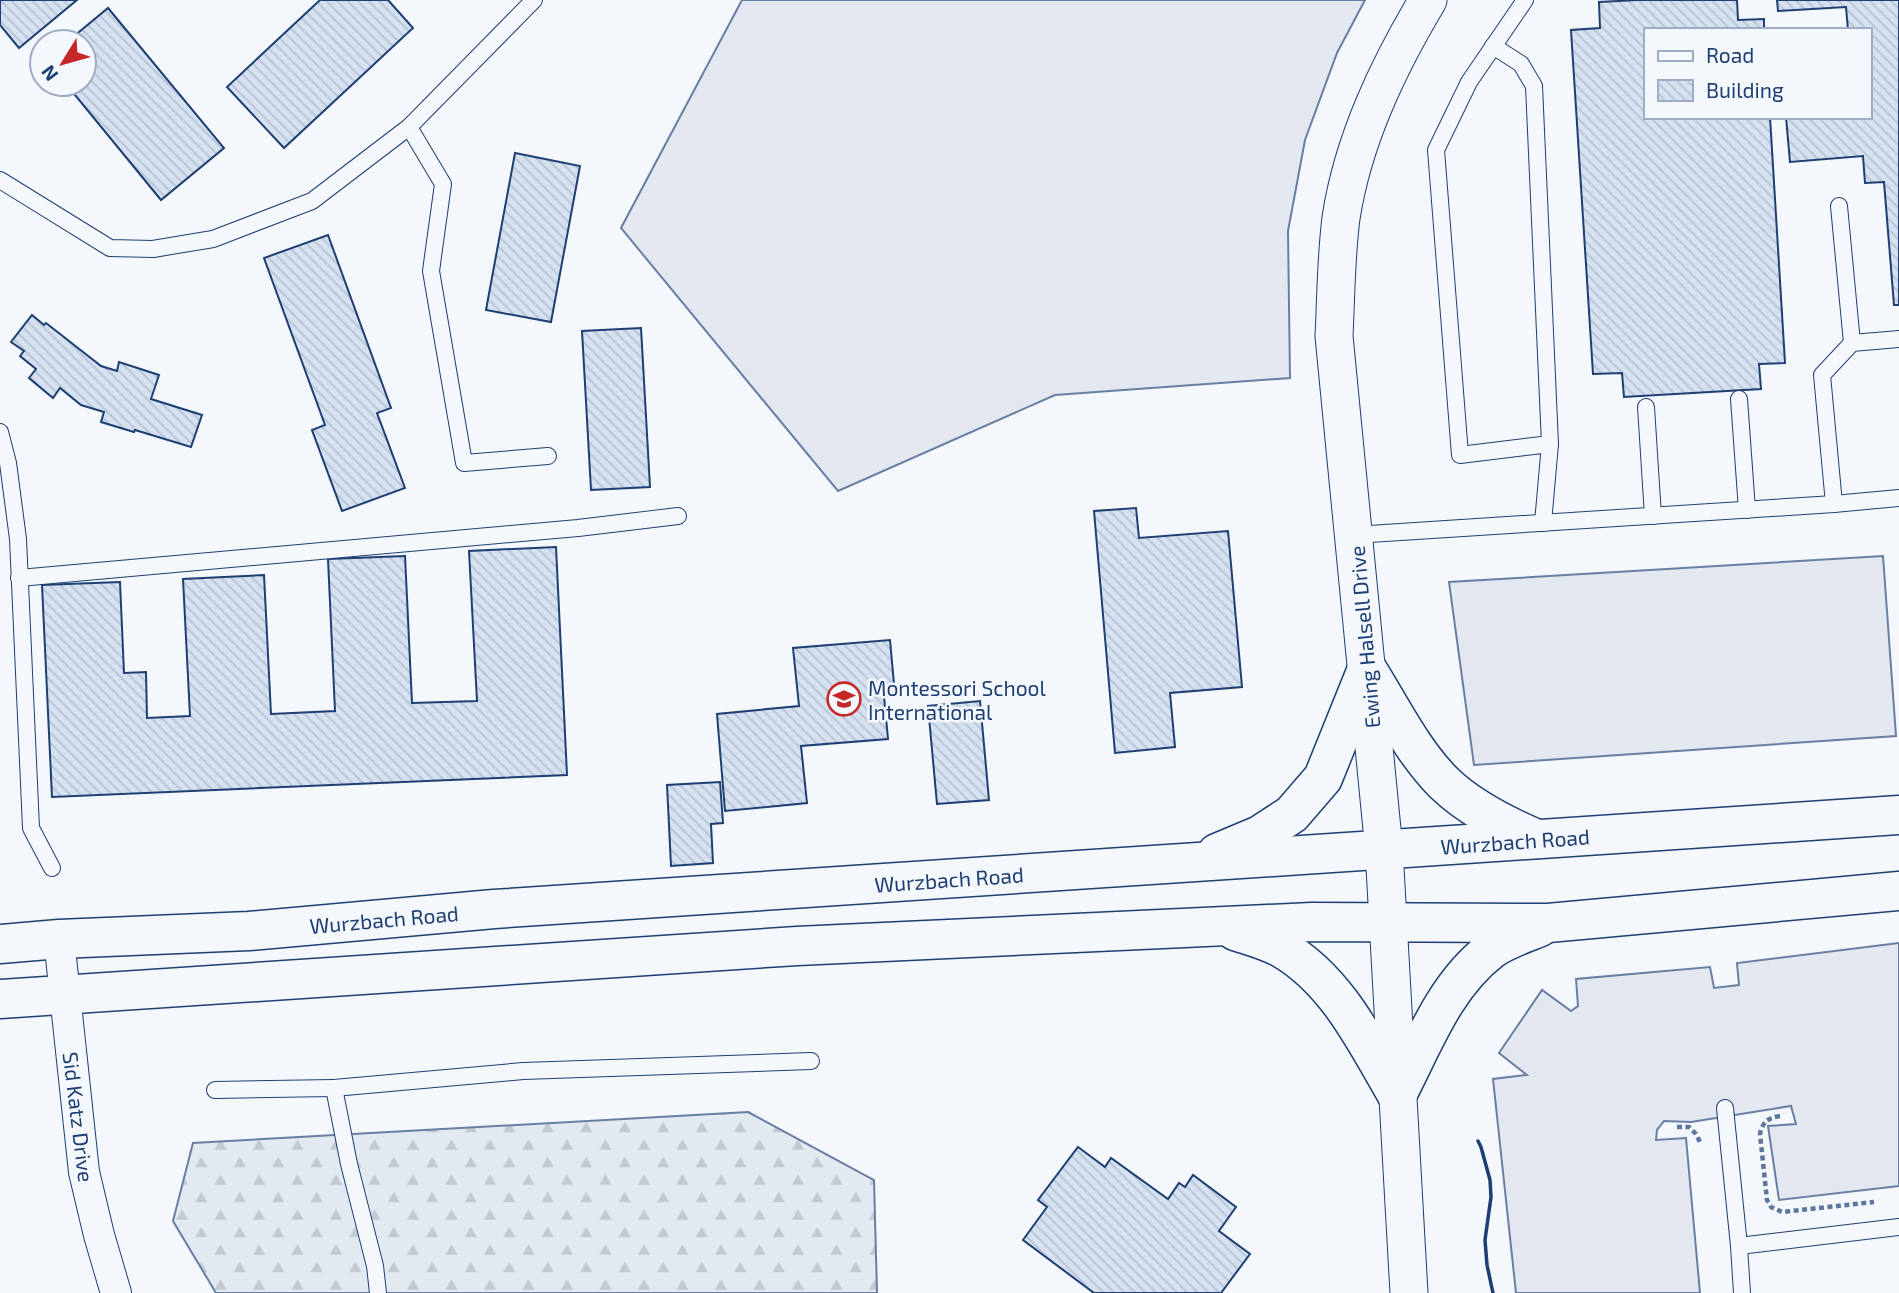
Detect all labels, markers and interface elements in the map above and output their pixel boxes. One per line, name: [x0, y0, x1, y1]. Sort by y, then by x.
north arrow: [28, 28, 98, 98]
legend: [1644, 28, 1871, 119]
text: Road: [1706, 42, 1754, 67]
text: N: [36, 61, 62, 86]
text: Building: [1706, 77, 1784, 102]
street label: Ewing Halsell Drive: [1344, 545, 1384, 729]
place label: Montessori School International: [868, 675, 1047, 724]
school or university icon: Montessori School International: [825, 680, 863, 718]
street label: Wurzbach Road: [1439, 823, 1591, 859]
street label: Wurzbach Road: [873, 861, 1025, 897]
street label: Wurzbach Road: [308, 900, 460, 938]
street label: Sid Katz Drive: [59, 1051, 99, 1183]

